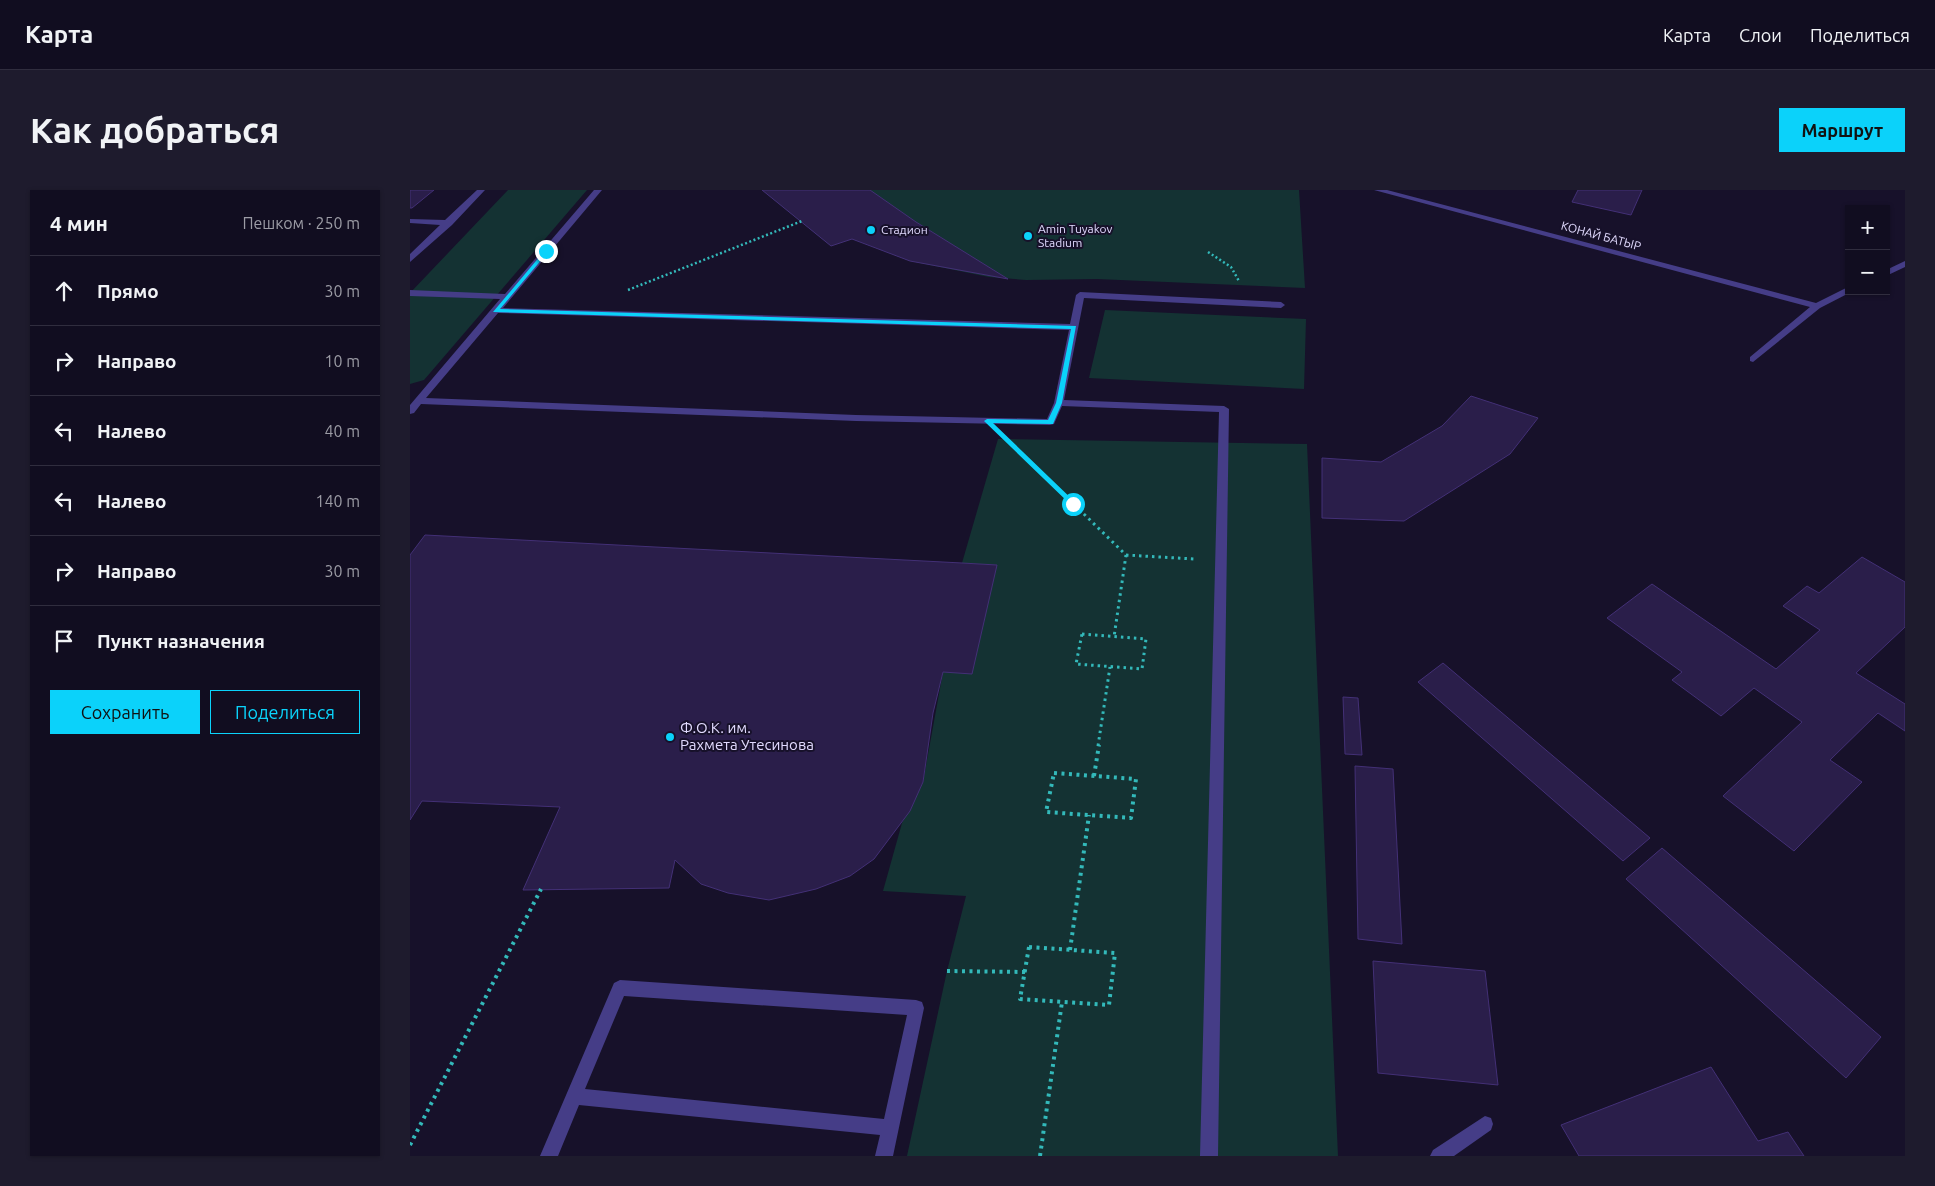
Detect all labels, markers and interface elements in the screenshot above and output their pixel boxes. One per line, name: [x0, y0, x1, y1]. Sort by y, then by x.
text: Карта: [25, 21, 93, 48]
text: Карта: [1663, 25, 1711, 45]
text: Слои: [1739, 25, 1782, 45]
text: Поделиться: [1810, 25, 1910, 45]
button: Маршрут: [1779, 108, 1905, 152]
text: Как добраться: [30, 110, 279, 150]
map controls: [1845, 205, 1890, 295]
button: +: [1845, 205, 1890, 250]
text: 4 мин: [50, 211, 108, 235]
text: Пешком · 250 m: [242, 214, 360, 232]
street label: КОНАЙ БАТЫР: [1560, 219, 1643, 252]
place label: Amin Tuyakov Stadium: [1038, 222, 1113, 249]
place label: Стадион: [881, 223, 928, 236]
marker: Стадион: [865, 224, 877, 236]
marker: Amin Tuyakov Stadium: [1022, 230, 1034, 242]
route end: [535, 240, 558, 263]
button: −: [1845, 250, 1890, 295]
icon: ahead: [50, 277, 78, 305]
text: Прямо: [97, 280, 159, 302]
text: 30 m: [324, 282, 360, 300]
icon: right: [50, 347, 78, 375]
text: Направо: [97, 350, 177, 372]
text: 10 m: [324, 352, 360, 370]
icon: left: [50, 417, 78, 445]
text: Налево: [97, 420, 166, 442]
text: 40 m: [324, 422, 360, 440]
icon: left: [50, 487, 78, 515]
text: Налево: [97, 490, 166, 512]
text: 140 m: [315, 492, 360, 510]
route start: [1062, 493, 1085, 516]
icon: right: [50, 557, 78, 585]
text: Направо: [97, 560, 177, 582]
text: 30 m: [324, 562, 360, 580]
icon: arrive: [50, 627, 78, 655]
text: Пункт назначения: [97, 630, 265, 652]
button: Сохранить: [50, 690, 200, 734]
button: Поделиться: [210, 690, 360, 734]
place label: Ф.О.К. им. Рахмета Утесинова: [680, 719, 814, 753]
marker: Ф.О.К. им. Рахмета Утесинова: [664, 731, 676, 743]

